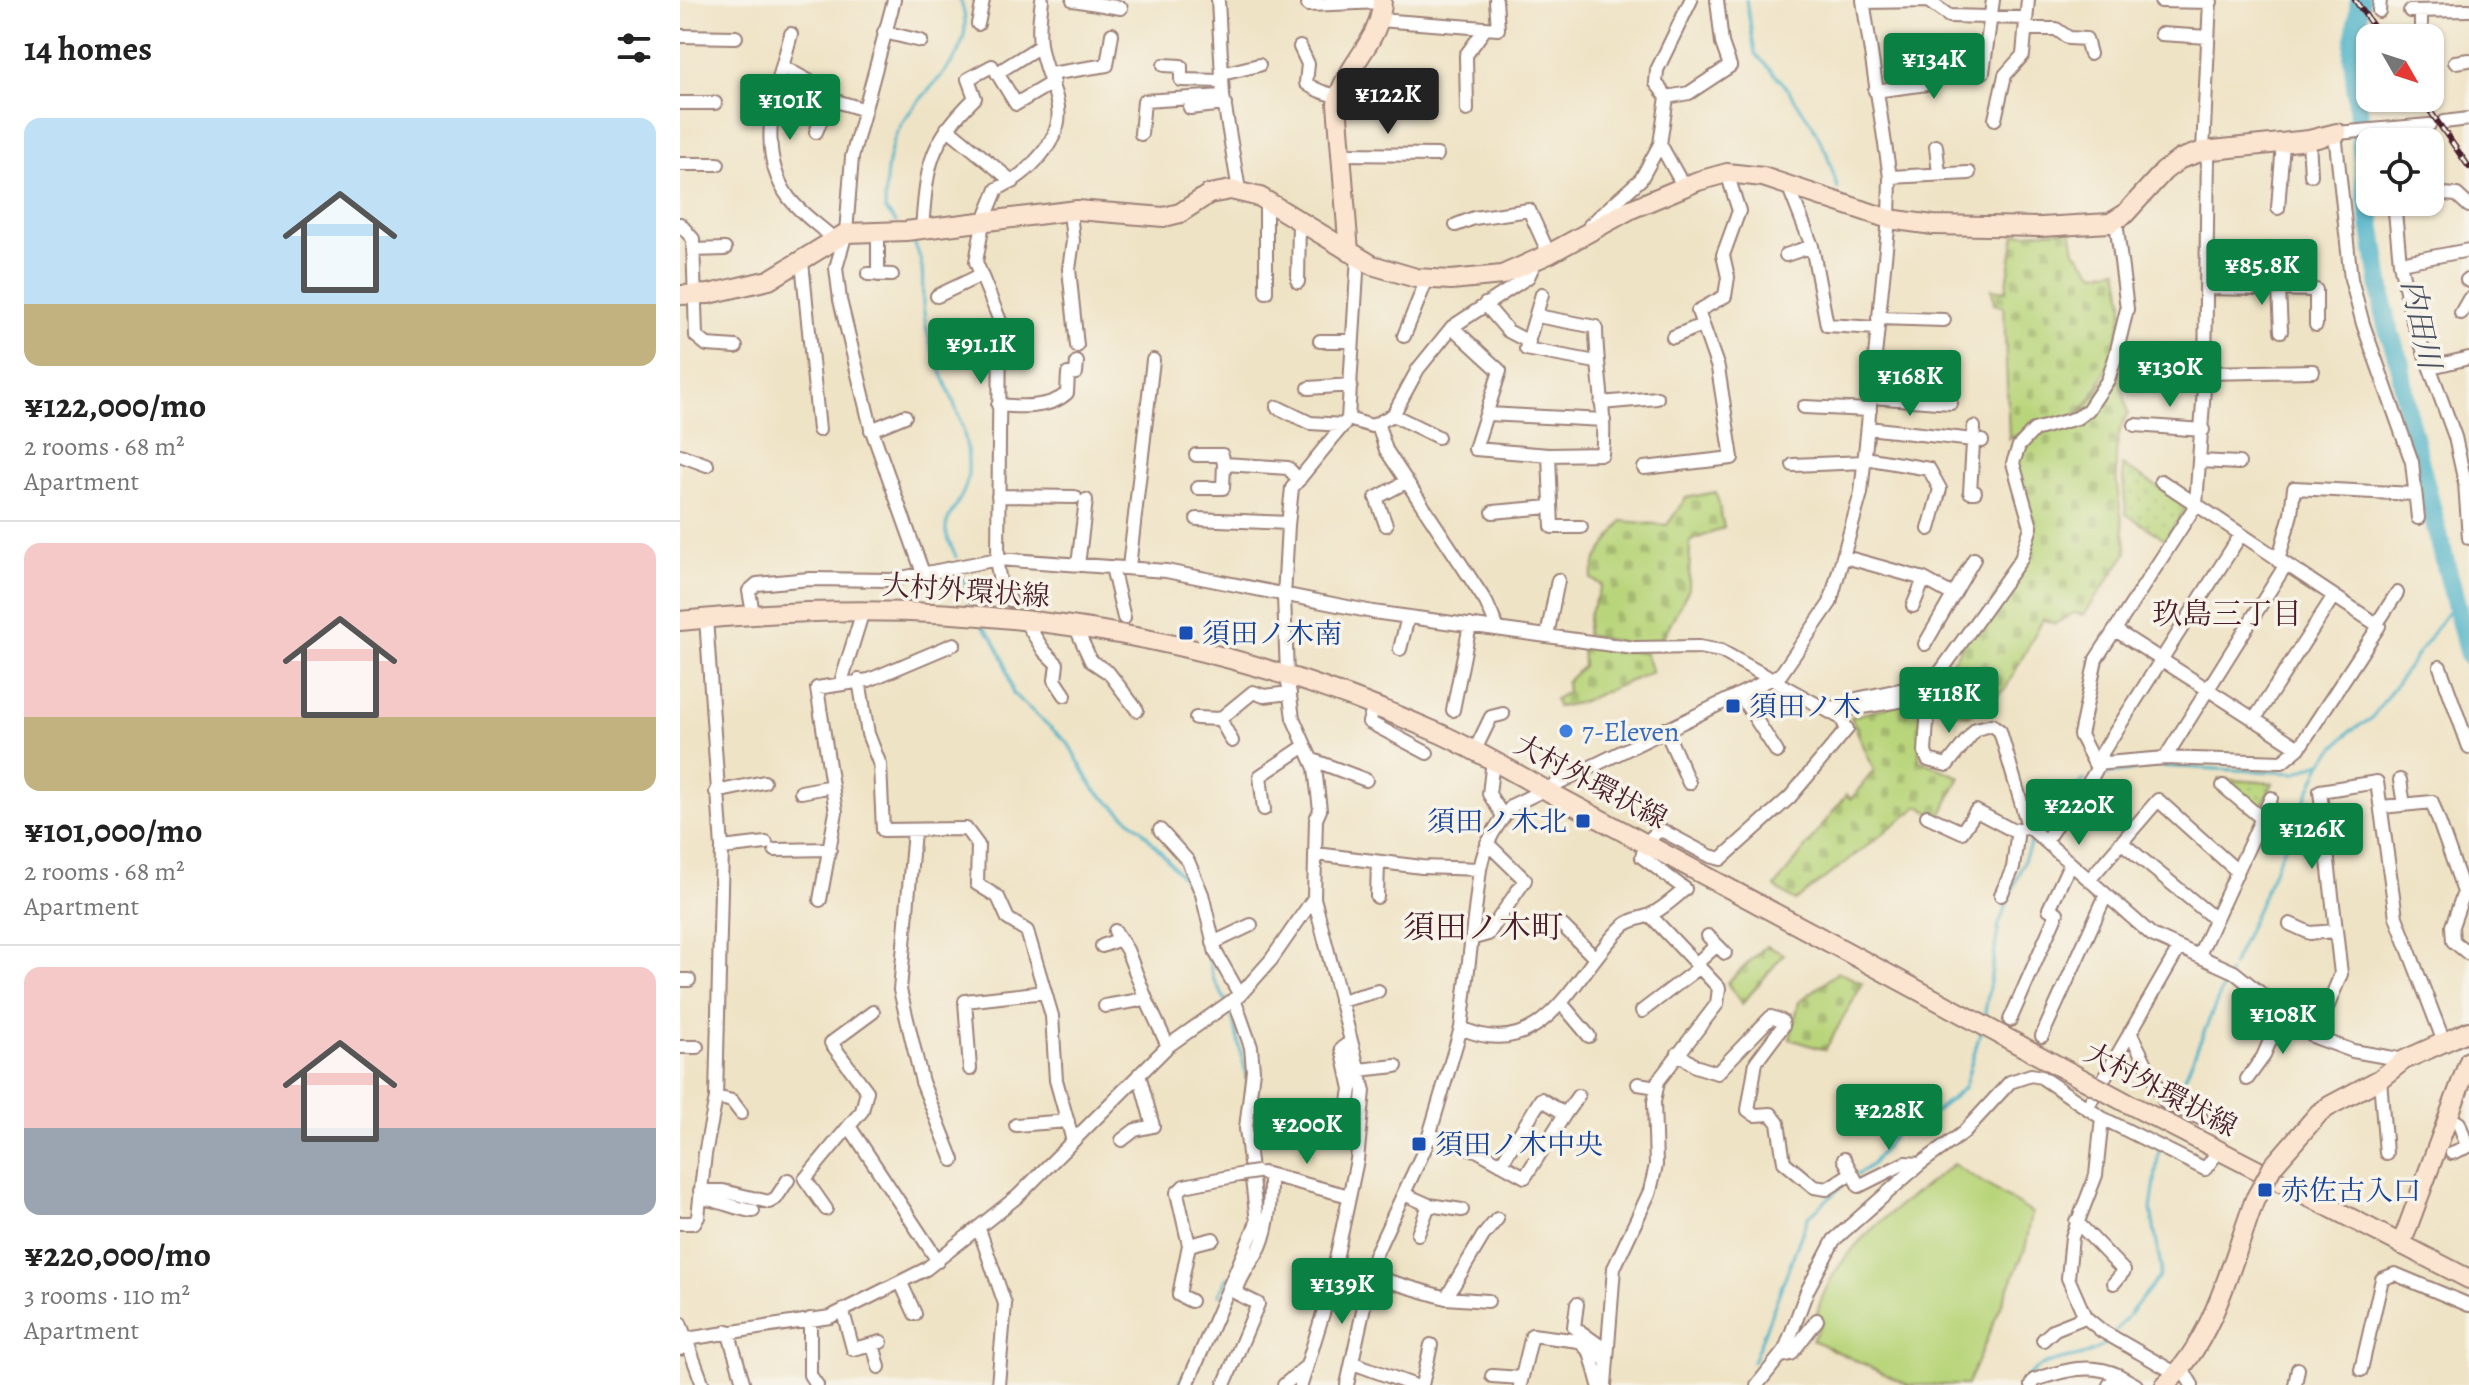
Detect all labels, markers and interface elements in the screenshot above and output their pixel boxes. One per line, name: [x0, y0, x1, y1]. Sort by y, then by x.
north arrow: [2356, 24, 2444, 112]
map controls: [2356, 24, 2444, 216]
text: 14 homes: [24, 25, 152, 72]
icon: filters: [612, 26, 656, 70]
pin: ¥134K: [1878, 33, 1990, 101]
text: ¥134K: [1902, 41, 1966, 76]
pin: ¥122K: [1332, 68, 1444, 136]
pin: ¥101K: [734, 74, 846, 142]
text: ¥122K: [1355, 76, 1421, 111]
text: ¥101K: [758, 82, 822, 117]
button: locate: [2356, 128, 2444, 216]
icon: home: [268, 170, 412, 314]
pin: ¥85.8K: [2197, 239, 2327, 307]
text: ¥85.8K: [2224, 247, 2300, 282]
water label: 内田川: [2392, 276, 2451, 375]
pin: ¥91.1K: [916, 318, 1046, 386]
text: ¥91.1K: [946, 326, 1016, 361]
pin: ¥130K: [2114, 341, 2226, 409]
text: ¥130K: [2137, 349, 2203, 384]
pin: ¥168K: [1854, 350, 1966, 418]
text: ¥168K: [1877, 358, 1943, 393]
text: ¥122,000/mo: [24, 382, 206, 429]
text: 2 rooms · 68 m²: [24, 429, 185, 464]
text: Apartment: [24, 464, 139, 499]
street label: 大村外環状線: [881, 566, 1051, 616]
district label: 玖島三丁目: [2152, 594, 2302, 634]
icon: home: [268, 595, 412, 739]
place label: 須田ノ木南: [1202, 615, 1342, 653]
marker: 須田ノ木南: [1177, 624, 1195, 642]
pin: ¥118K: [1893, 667, 2005, 735]
text: ¥118K: [1917, 675, 1981, 710]
place label: 須田ノ木: [1749, 688, 1861, 726]
marker: 須田ノ木: [1724, 697, 1742, 715]
place label: 7-Eleven: [1582, 713, 1679, 751]
marker: 7-Eleven: [1557, 722, 1575, 740]
street label: 大村外環状線: [1507, 726, 1674, 838]
pin: ¥220K: [2023, 779, 2135, 847]
text: ¥220K: [2044, 787, 2114, 822]
place label: 須田ノ木北: [1427, 803, 1567, 841]
pin: ¥126K: [2256, 803, 2368, 871]
text: ¥101,000/mo: [24, 807, 203, 854]
text: ¥126K: [2279, 811, 2345, 846]
marker: 須田ノ木北: [1574, 812, 1592, 830]
text: 2 rooms · 68 m²: [24, 854, 185, 889]
text: Apartment: [24, 889, 139, 924]
district label: 須田ノ木町: [1403, 905, 1563, 949]
pin: ¥108K: [2227, 988, 2339, 1056]
text: ¥108K: [2250, 996, 2316, 1031]
icon: home: [268, 1019, 412, 1163]
street label: 大村外環状線: [2077, 1034, 2244, 1146]
pin: ¥228K: [1833, 1084, 1945, 1152]
text: ¥228K: [1854, 1092, 1924, 1127]
pin: ¥200K: [1251, 1098, 1363, 1166]
text: ¥200K: [1272, 1106, 1342, 1141]
place label: 須田ノ木中央: [1435, 1126, 1603, 1164]
marker: 須田ノ木中央: [1410, 1135, 1428, 1153]
place label: 赤佐古入口: [2281, 1172, 2421, 1210]
marker: 赤佐古入口: [2256, 1181, 2274, 1199]
text: ¥220,000/mo: [24, 1231, 211, 1278]
pin: ¥139K: [1286, 1258, 1398, 1326]
text: ¥139K: [1310, 1266, 1374, 1301]
text: 3 rooms · 110 m²: [24, 1278, 190, 1313]
text: Apartment: [24, 1313, 139, 1348]

